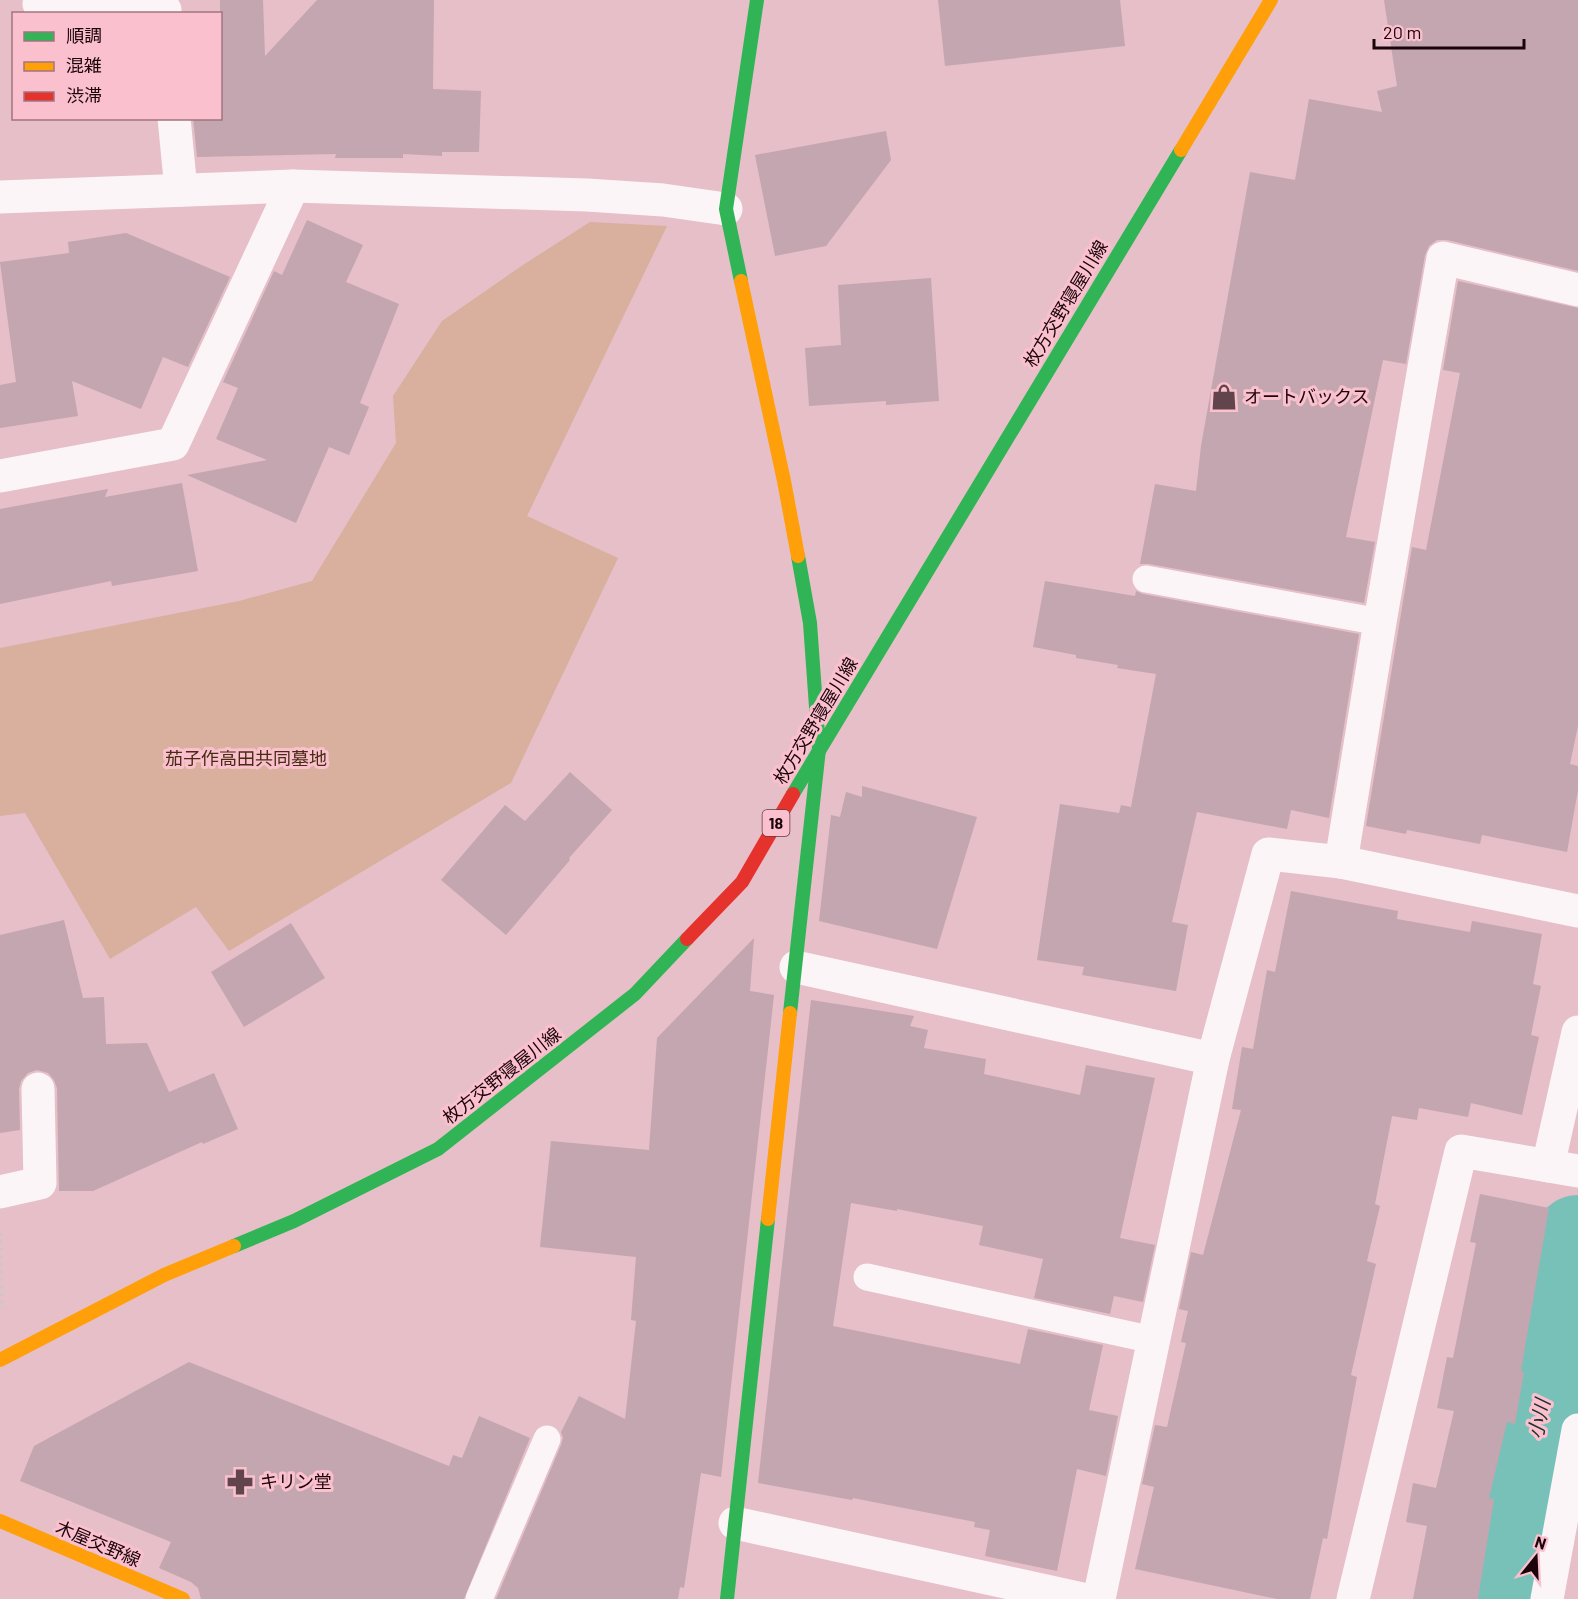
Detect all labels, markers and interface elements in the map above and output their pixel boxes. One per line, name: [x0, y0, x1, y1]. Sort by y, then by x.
legend: [12, 12, 222, 120]
scale bar: [1374, 12, 1524, 50]
text: 20 m: [1383, 21, 1421, 43]
text: 順調: [66, 24, 102, 46]
text: 混雑: [66, 54, 102, 76]
text: 渋滞: [66, 84, 102, 106]
street label: 枚方交野寝屋川線: [1019, 236, 1112, 371]
shop icon: オートバックス: [1209, 382, 1239, 412]
place label: オートバックス: [1244, 385, 1369, 407]
street label: 枚方交野寝屋川線: [769, 653, 862, 788]
park label: 茄子作高田共同墓地: [165, 747, 327, 769]
road number: 18: [762, 810, 790, 836]
street label: 枚方交野寝屋川線: [438, 1022, 565, 1128]
water label: 小川: [1522, 1395, 1554, 1441]
pharmacy icon: キリン堂: [225, 1467, 255, 1497]
place label: キリン堂: [260, 1470, 332, 1492]
street label: 木屋交野線: [53, 1515, 144, 1571]
north arrow: [1506, 1527, 1566, 1587]
text: N: [1533, 1532, 1549, 1553]

